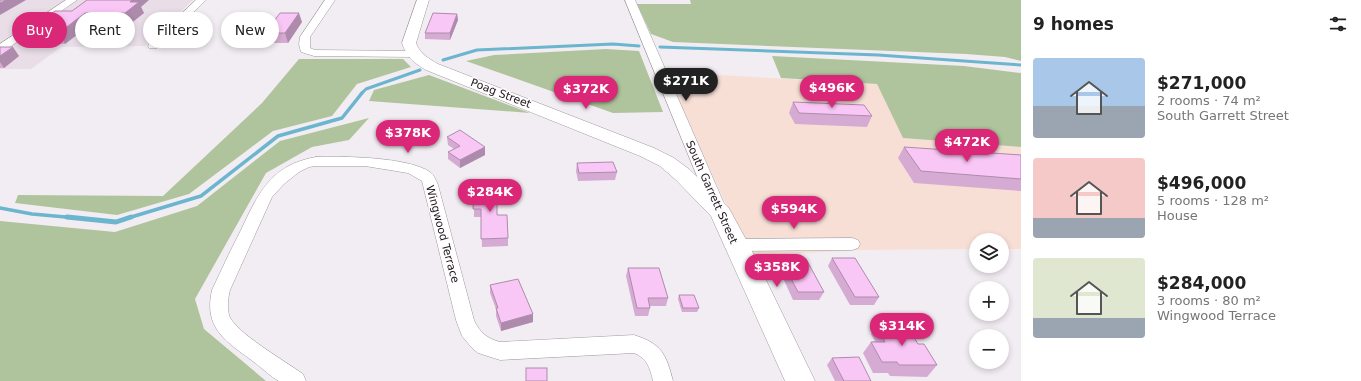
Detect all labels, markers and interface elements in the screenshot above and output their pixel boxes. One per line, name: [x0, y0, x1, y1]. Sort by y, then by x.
chip: Buy: [12, 12, 67, 48]
chip: Rent: [75, 12, 135, 48]
chip: Filters: [143, 12, 213, 48]
chip: New: [221, 12, 279, 48]
icon: filters: [1327, 13, 1349, 35]
text: 9 homes: [1033, 14, 1114, 34]
pin: $271K: [658, 68, 714, 102]
text: $271K: [663, 73, 709, 88]
text: $271,000: [1157, 73, 1246, 93]
icon: home: [1065, 74, 1113, 122]
pin: $496K: [804, 75, 860, 109]
street label: Poag Street: [469, 76, 533, 111]
pin: $372K: [558, 76, 614, 110]
text: $496K: [809, 80, 855, 95]
text: $372K: [563, 81, 609, 96]
text: 2 rooms · 74 m²: [1157, 93, 1261, 108]
text: South Garrett Street: [1157, 108, 1289, 123]
pin: $378K: [380, 120, 436, 154]
text: $378K: [385, 125, 431, 140]
pin: $472K: [939, 129, 995, 163]
text: $472K: [944, 134, 990, 149]
street label: South Garrett Street: [683, 139, 740, 246]
text: $496,000: [1157, 173, 1246, 193]
icon: home: [1065, 174, 1113, 222]
pin: $284K: [462, 179, 518, 213]
street label: Wingwood Terrace: [423, 184, 462, 285]
text: $284K: [467, 184, 513, 199]
text: 5 rooms · 128 m²: [1157, 193, 1269, 208]
pin: $594K: [766, 196, 822, 230]
text: $594K: [771, 201, 817, 216]
text: House: [1157, 208, 1198, 223]
map controls: [969, 233, 1009, 369]
button: layers: [969, 233, 1009, 273]
pin: $358K: [749, 254, 805, 288]
text: $358K: [754, 259, 800, 274]
text: $284,000: [1157, 273, 1246, 293]
icon: home: [1065, 274, 1113, 322]
button: +: [969, 281, 1009, 321]
text: 3 rooms · 80 m²: [1157, 293, 1261, 308]
text: Wingwood Terrace: [1157, 308, 1276, 323]
pin: $314K: [874, 313, 930, 347]
text: $314K: [879, 318, 925, 333]
button: −: [969, 329, 1009, 369]

